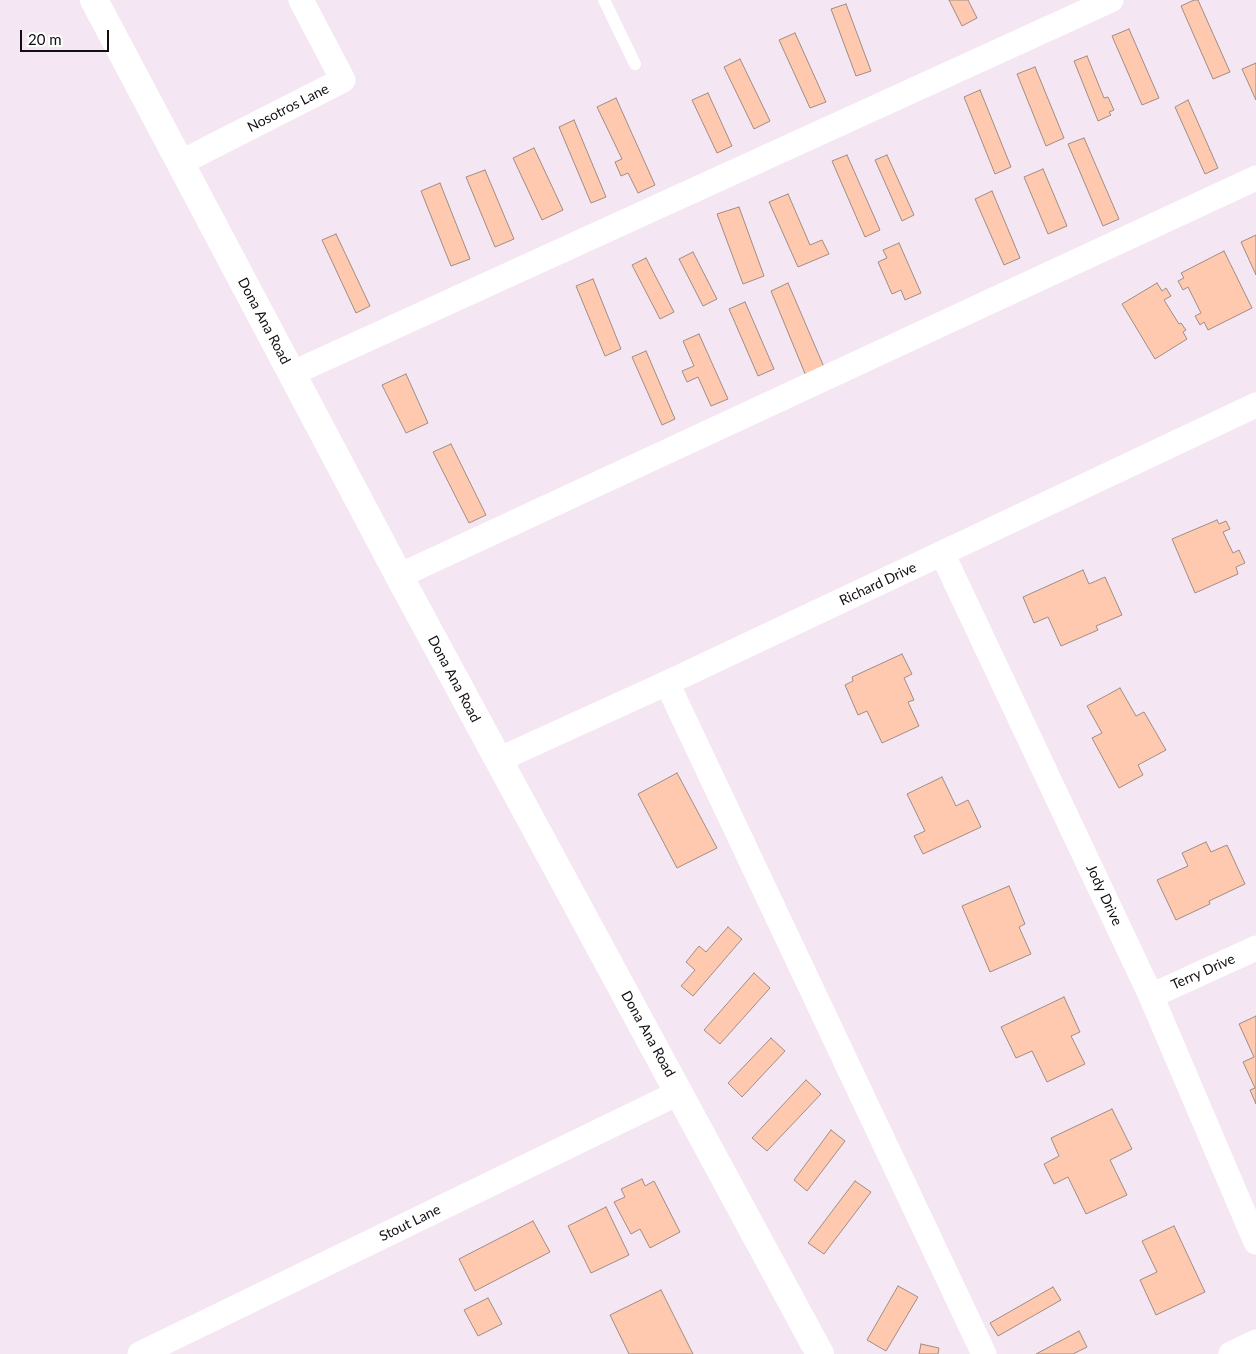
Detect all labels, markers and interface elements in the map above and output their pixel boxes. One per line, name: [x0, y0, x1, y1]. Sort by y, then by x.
scale bar: [22, 20, 111, 52]
text: 20 m: [28, 30, 62, 48]
street label: Nosotros Lane: [245, 80, 331, 136]
street label: Dona Ana Road: [234, 275, 294, 367]
street label: Richard Drive: [837, 559, 919, 609]
street label: Dona Ana Road: [424, 633, 484, 725]
street label: Jody Drive: [1083, 862, 1125, 928]
street label: Terry Drive: [1168, 950, 1238, 994]
street label: Dona Ana Road: [617, 988, 679, 1080]
street label: Stout Lane: [377, 1201, 443, 1245]

